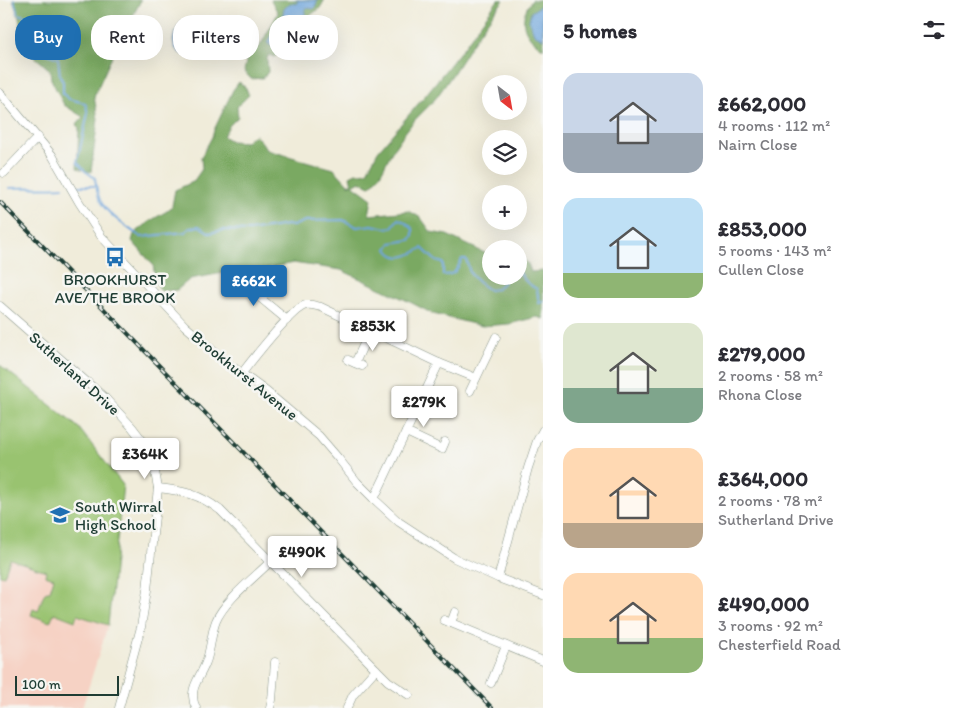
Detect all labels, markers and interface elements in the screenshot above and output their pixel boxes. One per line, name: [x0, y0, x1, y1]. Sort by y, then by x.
chip: Buy: [15, 15, 81, 60]
chip: Rent: [91, 15, 163, 60]
chip: Filters: [173, 15, 259, 60]
chip: New: [269, 15, 338, 60]
icon: filters: [920, 16, 948, 44]
text: 5 homes: [563, 18, 637, 43]
north arrow: [482, 75, 528, 120]
map controls: [482, 75, 527, 285]
text: £662,000: [718, 91, 806, 116]
icon: home: [603, 93, 663, 153]
text: 4 rooms · 112 m²: [718, 116, 830, 135]
button: layers: [482, 130, 527, 175]
text: Nairn Close: [718, 135, 797, 154]
button: +: [482, 185, 527, 230]
text: £853,000: [718, 216, 807, 241]
icon: home: [603, 218, 663, 278]
button: −: [482, 240, 527, 285]
text: 5 rooms · 143 m²: [718, 241, 832, 260]
bus stop icon: BROOKHURST AVE/THE BROOK: [104, 246, 126, 268]
text: Cullen Close: [718, 260, 804, 279]
pin: £662K: [219, 264, 289, 307]
place label: BROOKHURST AVE/THE BROOK: [55, 270, 175, 307]
text: £662K: [232, 271, 276, 290]
pin: £853K: [338, 310, 408, 352]
text: £853K: [351, 316, 395, 335]
street label: Brookhurst Avenue: [188, 327, 302, 424]
street label: Sutherland Drive: [25, 328, 124, 419]
text: £279,000: [718, 341, 805, 366]
icon: home: [603, 343, 663, 403]
text: 2 rooms · 58 m²: [718, 366, 823, 385]
text: Rhona Close: [718, 385, 802, 404]
pin: £279K: [389, 386, 459, 428]
text: £279K: [402, 392, 446, 411]
pin: £364K: [110, 438, 180, 480]
text: £364K: [122, 444, 168, 463]
text: £364,000: [718, 466, 808, 491]
icon: home: [603, 468, 663, 528]
text: 2 rooms · 78 m²: [718, 491, 823, 510]
place label: South Wirral High School: [75, 497, 162, 534]
school or university icon: South Wirral High School: [49, 504, 71, 526]
text: Sutherland Drive: [718, 510, 834, 529]
pin: £490K: [267, 536, 337, 578]
text: £490K: [279, 542, 325, 561]
text: £490,000: [718, 591, 810, 616]
icon: home: [603, 593, 663, 653]
text: 3 rooms · 92 m²: [718, 616, 823, 635]
text: Chesterfield Road: [718, 635, 841, 654]
scale bar: [15, 673, 119, 696]
text: 100 m: [22, 676, 61, 693]

